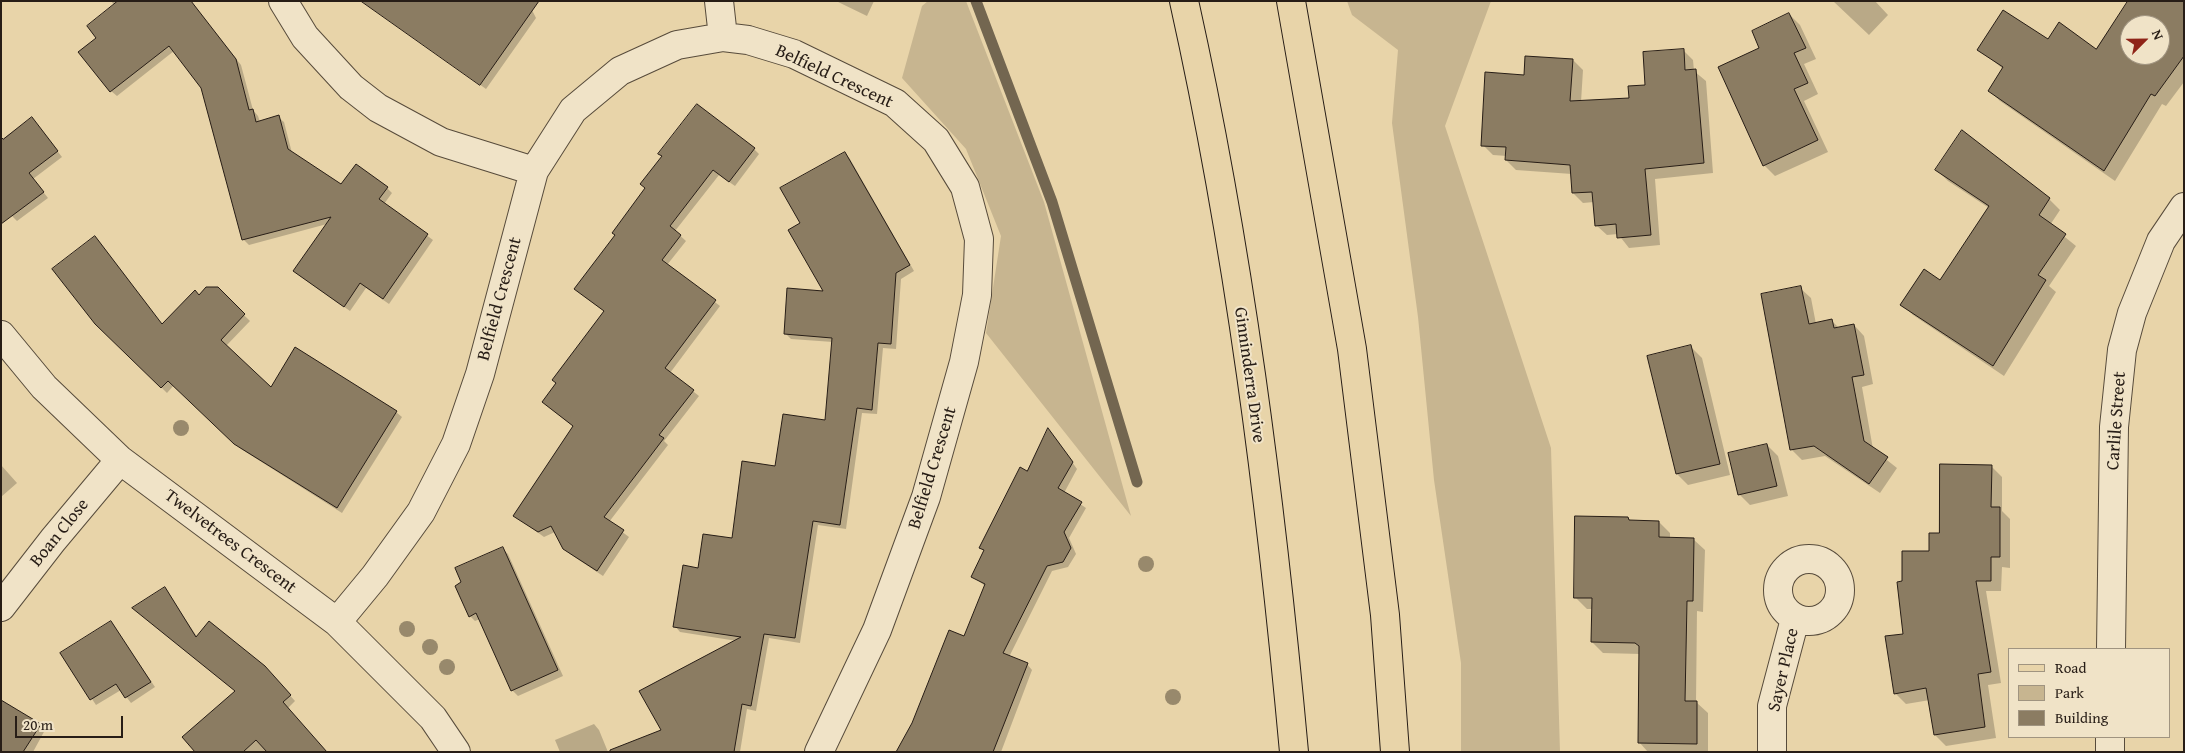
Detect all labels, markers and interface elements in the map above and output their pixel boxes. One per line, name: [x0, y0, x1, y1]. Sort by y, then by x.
north arrow: [2120, 15, 2170, 65]
text: N: [2147, 26, 2169, 43]
street label: Belfield Crescent: [772, 40, 896, 114]
street label: Belfield Crescent: [473, 235, 527, 363]
street label: Ginninderra Drive: [1229, 306, 1269, 444]
street label: Carlile Street: [2103, 371, 2131, 471]
street label: Belfield Crescent: [904, 404, 962, 532]
street label: Twelvetrees Crescent: [160, 485, 300, 599]
street label: Boan Close: [26, 495, 94, 571]
street label: Sayer Place: [1764, 626, 1804, 714]
legend: [2008, 648, 2170, 738]
text: Road: [2055, 657, 2086, 678]
text: Park: [2055, 682, 2084, 703]
scale bar: [18, 706, 125, 738]
text: Building: [2055, 707, 2108, 728]
text: 20 m: [23, 714, 53, 735]

